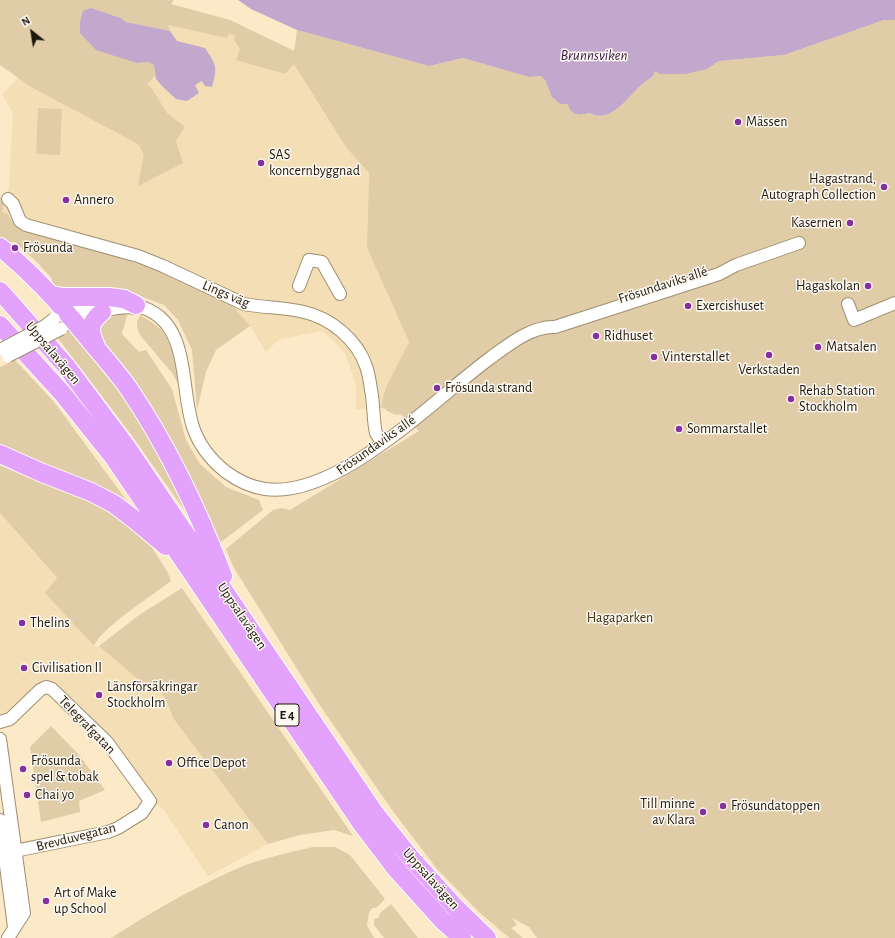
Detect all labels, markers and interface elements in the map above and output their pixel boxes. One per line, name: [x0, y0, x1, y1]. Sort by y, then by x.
north arrow: [12, 12, 52, 52]
text: N: [20, 14, 32, 28]
water label: Brunnsviken: [560, 46, 628, 64]
place label: Mässen: [746, 114, 787, 130]
marker: Mässen: [733, 117, 743, 127]
place label: SAS koncernbyggnad: [269, 147, 360, 180]
marker: SAS koncernbyggnad: [256, 158, 266, 168]
place label: Hagastrand, Autograph Collection: [761, 171, 876, 204]
marker: Hagastrand, Autograph Collection: [879, 182, 889, 192]
place label: Annero: [74, 192, 114, 208]
marker: Annero: [61, 195, 71, 205]
place label: Kasernen: [791, 215, 842, 231]
marker: Kasernen: [845, 218, 855, 228]
place label: Frösunda: [23, 240, 73, 256]
marker: Frösunda: [10, 243, 20, 253]
street label: Frösundaviks allé: [616, 263, 710, 307]
street label: Lings väg: [200, 277, 252, 311]
place label: Hagaskolan: [796, 278, 860, 294]
marker: Hagaskolan: [863, 281, 873, 291]
place label: Exercishuset: [696, 298, 764, 314]
marker: Exercishuset: [683, 301, 693, 311]
street label: Uppsalavägen: [22, 318, 84, 388]
place label: Ridhuset: [604, 328, 653, 344]
marker: Ridhuset: [591, 331, 601, 341]
place label: Matsalen: [826, 339, 877, 355]
marker: Matsalen: [813, 342, 823, 352]
place label: Vinterstallet: [662, 349, 730, 365]
marker: Verkstaden: [764, 350, 774, 360]
marker: Vinterstallet: [649, 352, 659, 362]
place label: Verkstaden: [738, 362, 800, 378]
place label: Frösunda strand: [445, 380, 532, 396]
marker: Frösunda strand: [432, 383, 442, 393]
place label: Rehab Station Stockholm: [799, 383, 875, 416]
marker: Rehab Station Stockholm: [786, 394, 796, 404]
street label: Frösundaviks allé: [333, 411, 419, 479]
place label: Sommarstallet: [687, 421, 767, 437]
marker: Sommarstallet: [674, 424, 684, 434]
street label: Uppsalavägen: [214, 579, 270, 653]
park label: Hagaparken: [587, 610, 653, 626]
place label: Thelins: [30, 615, 70, 631]
marker: Thelins: [17, 618, 27, 628]
place label: Civilisation II: [32, 660, 102, 676]
marker: Civilisation II: [19, 663, 29, 673]
place label: Länsförsäkringar Stockholm: [107, 679, 197, 712]
marker: Länsförsäkringar Stockholm: [94, 690, 104, 700]
street label: Telegrafgatan: [55, 692, 119, 758]
road number: E 4: [275, 704, 299, 726]
place label: Frösunda spel & tobak: [31, 753, 99, 786]
place label: Office Depot: [177, 755, 246, 771]
marker: Office Depot: [164, 758, 174, 768]
marker: Frösunda spel & tobak: [18, 764, 28, 774]
place label: Chai yo: [35, 787, 74, 803]
marker: Chai yo: [22, 790, 32, 800]
place label: Till minne av Klara: [640, 796, 695, 828]
place label: Frösundatoppen: [731, 798, 820, 814]
marker: Frösundatoppen: [718, 801, 728, 811]
marker: Till minne av Klara: [698, 807, 708, 817]
place label: Canon: [214, 817, 249, 833]
street label: Brevduvegatan: [34, 819, 118, 855]
marker: Canon: [201, 820, 211, 830]
street label: Uppsalavägen: [399, 845, 463, 913]
place label: Art of Make up School: [54, 885, 116, 918]
marker: Art of Make up School: [41, 896, 51, 906]

